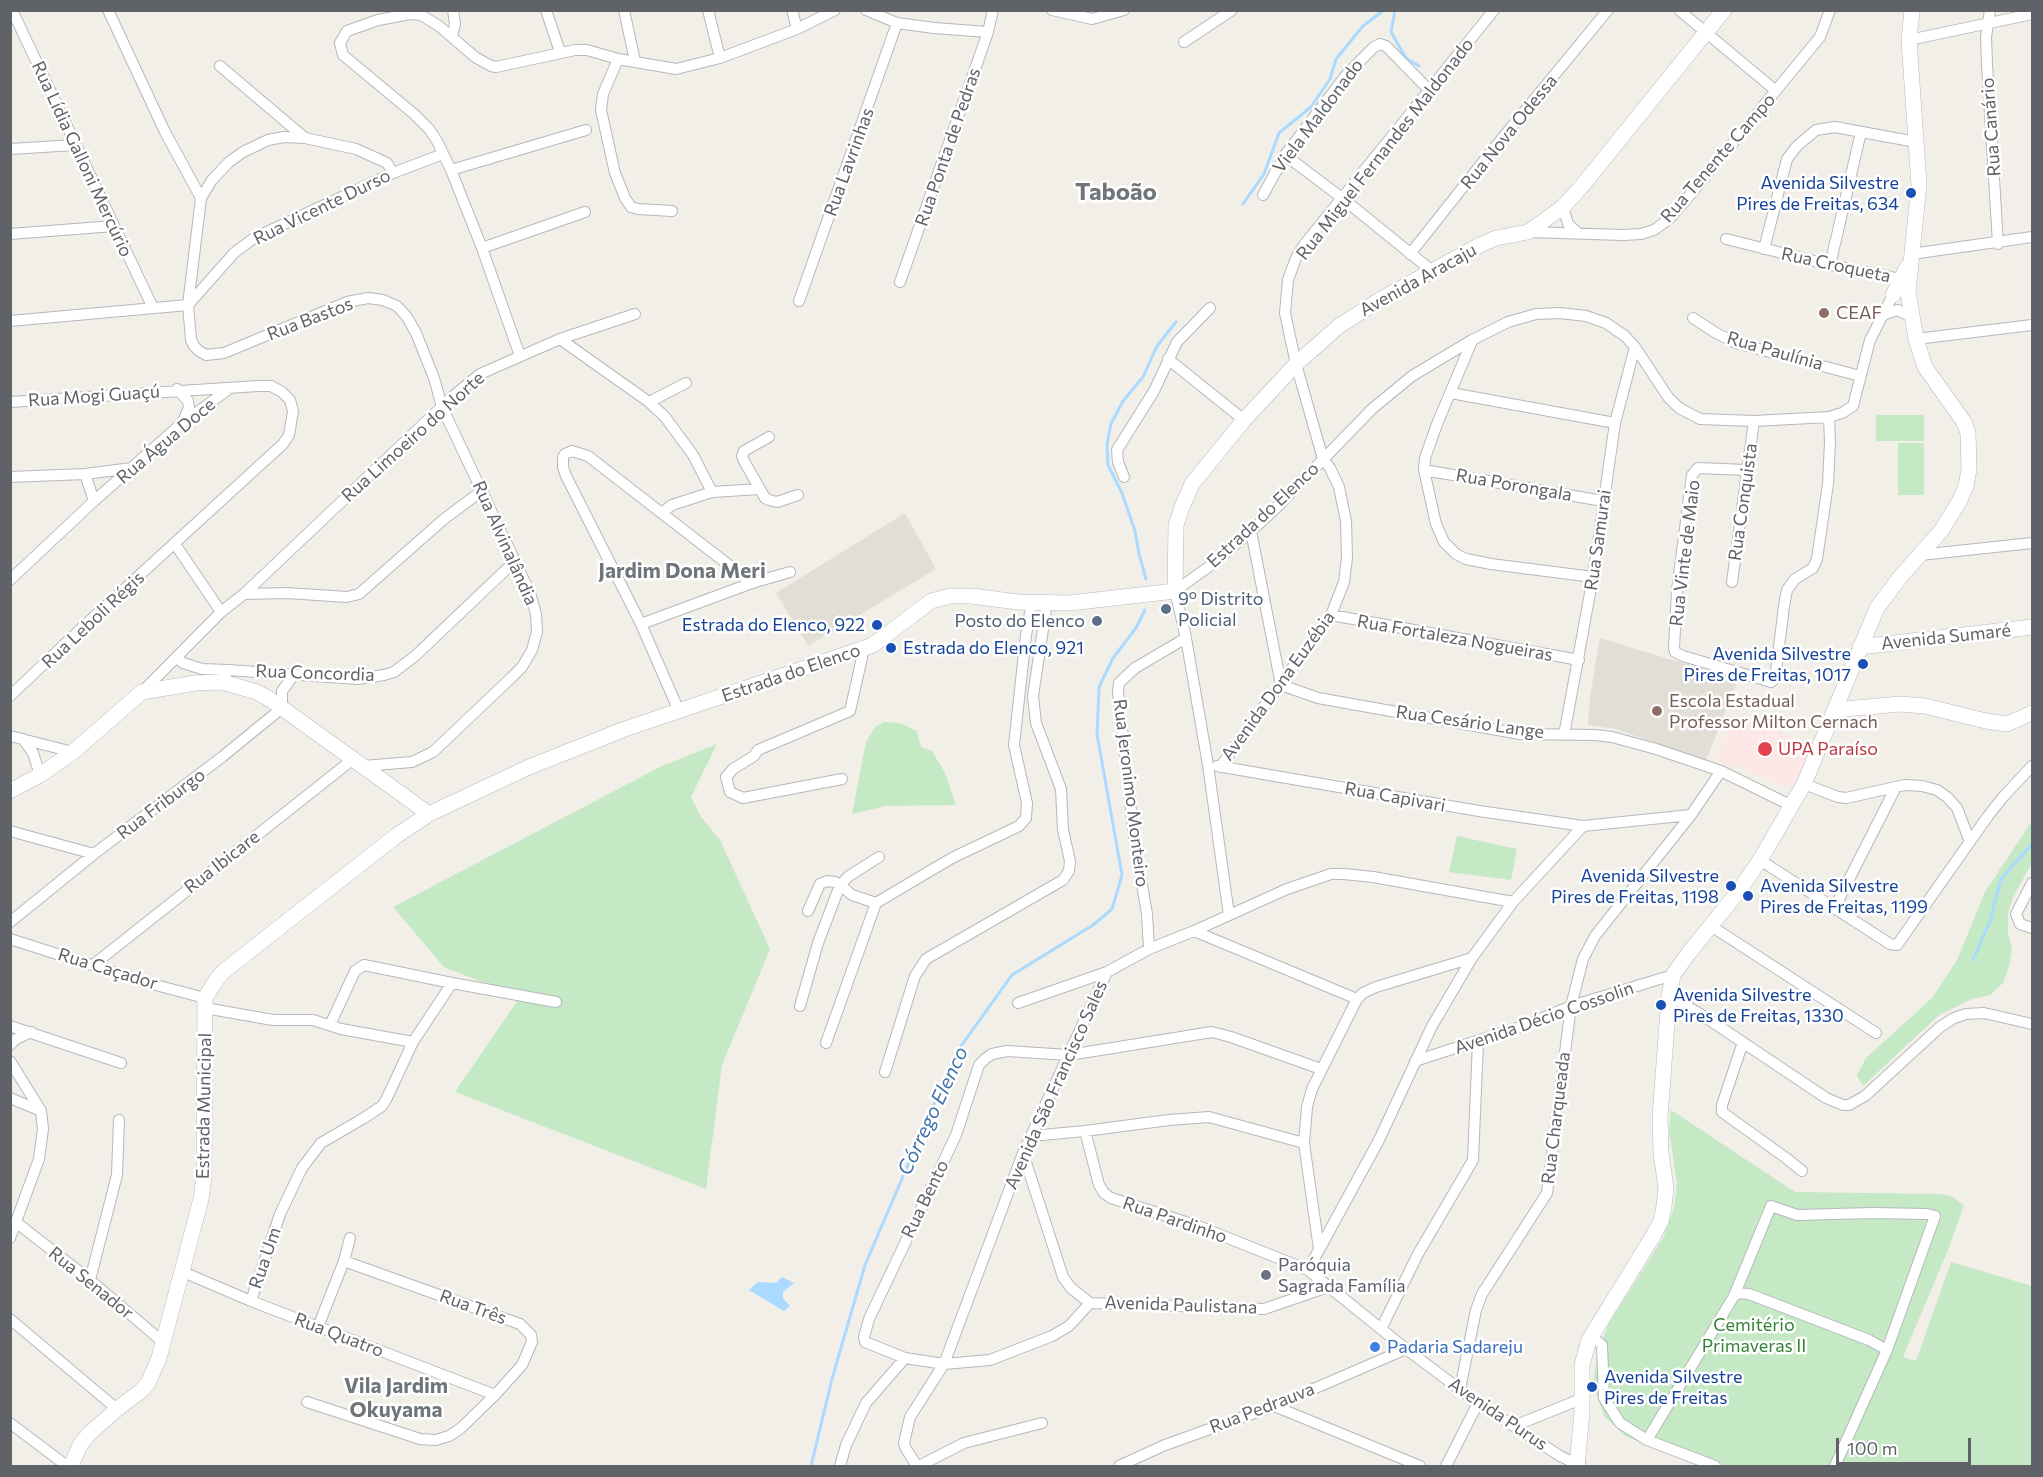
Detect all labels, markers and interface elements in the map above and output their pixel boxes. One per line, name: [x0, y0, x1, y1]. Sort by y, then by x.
street label: Rua Miguel Fernandes Maldonado: [1292, 34, 1478, 264]
street label: Viela Maldonado: [1268, 55, 1368, 177]
street label: Rua Lídia Galloni Mercúrio: [27, 58, 137, 260]
street label: Rua Ponta de Pedras: [911, 65, 985, 229]
street label: Rua Nova Odessa: [1456, 70, 1562, 194]
street label: Rua Canário: [1977, 77, 2005, 177]
street label: Rua Tenente Campo: [1656, 89, 1780, 227]
street label: Rua Lavrinhas: [819, 105, 879, 219]
street label: Rua Vicente Durso: [250, 164, 394, 250]
place label: Avenida Silvestre Pires de Freitas, 634: [1736, 172, 1899, 214]
district label: Taboão: [1075, 178, 1157, 206]
marker: Avenida Silvestre Pires de Freitas, 634: [1904, 186, 1918, 200]
street label: Avenida Aracaju: [1356, 239, 1480, 321]
street label: Rua Croqueta: [1779, 243, 1893, 287]
street label: Rua Bastos: [264, 293, 356, 345]
place label: CEAF: [1836, 302, 1882, 324]
marker: CEAF: [1817, 306, 1831, 320]
street label: Rua Paulínia: [1724, 327, 1826, 375]
street label: Rua Limoeiro do Norte: [337, 367, 489, 507]
street label: Rua Mogi Guaçú: [27, 381, 161, 411]
street label: Rua Água Doce: [112, 394, 220, 488]
street label: Rua Conquista: [1724, 442, 1762, 562]
street label: Estrada do Elenco: [1203, 458, 1323, 572]
street label: Rua Porongala: [1454, 464, 1574, 506]
street label: Rua Alvinalândia: [468, 477, 542, 609]
street label: Rua Vinte de Maio: [1665, 478, 1705, 628]
street label: Rua Samurai: [1580, 488, 1616, 592]
district label: Jardim Dona Meri: [598, 558, 766, 584]
street label: Rua Leboli Régis: [37, 567, 149, 673]
place label: 9º Distrito Policial: [1178, 588, 1264, 630]
marker: 9º Distrito Policial: [1159, 602, 1173, 616]
street label: Avenida Dona Euzébia: [1217, 607, 1339, 765]
place label: Posto do Elenco: [955, 610, 1085, 632]
street label: Rua Fortaleza Nogueiras: [1355, 610, 1555, 666]
place label: Estrada do Elenco, 922: [682, 614, 865, 636]
marker: Posto do Elenco: [1090, 614, 1104, 628]
marker: Estrada do Elenco, 922: [870, 618, 884, 632]
street label: Avenida Sumaré: [1880, 619, 2012, 655]
place label: Estrada do Elenco, 921: [903, 637, 1084, 659]
street label: Estrada do Elenco: [719, 639, 863, 707]
marker: Estrada do Elenco, 921: [884, 641, 898, 655]
place label: Avenida Silvestre Pires de Freitas, 1017: [1684, 643, 1851, 686]
marker: Avenida Silvestre Pires de Freitas, 1017: [1856, 657, 1870, 671]
street label: Rua Concordia: [255, 660, 375, 686]
place label: Escola Estadual Professor Milton Cernach: [1669, 690, 1878, 732]
street label: Rua Jeronimo Monteiro: [1109, 698, 1153, 888]
street label: Rua Cesário Lange: [1395, 701, 1545, 743]
marker: Escola Estadual Professor Milton Cernach: [1650, 704, 1664, 718]
place label: UPA Paraíso: [1778, 738, 1878, 760]
marker: UPA Paraíso: [1756, 740, 1774, 758]
street label: Rua Friburgo: [113, 764, 209, 844]
street label: Rua Capivari: [1343, 777, 1447, 817]
street label: Rua Ibicare: [180, 826, 264, 898]
place label: Avenida Silvestre Pires de Freitas, 1198: [1551, 865, 1719, 908]
place label: Avenida Silvestre Pires de Freitas, 1199: [1760, 875, 1928, 918]
marker: Avenida Silvestre Pires de Freitas, 1198: [1724, 879, 1738, 893]
marker: Avenida Silvestre Pires de Freitas, 1199: [1741, 889, 1755, 903]
street label: Rua Caçador: [55, 944, 161, 994]
street label: Avenida São Francisco Sales: [1000, 977, 1112, 1193]
street label: Avenida Décio Cossolin: [1451, 977, 1637, 1059]
place label: Avenida Silvestre Pires de Freitas, 1330: [1673, 984, 1844, 1026]
marker: Avenida Silvestre Pires de Freitas, 1330: [1654, 998, 1668, 1012]
street label: Estrada Municipal: [192, 1033, 216, 1179]
water label: Córrego Elenco: [893, 1043, 973, 1179]
street label: Rua Charqueada: [1537, 1051, 1575, 1185]
street label: Rua Bento: [897, 1156, 953, 1242]
street label: Rua Pardinho: [1120, 1192, 1230, 1248]
street label: Rua Um: [244, 1224, 286, 1292]
street label: Rua Senador: [44, 1242, 138, 1324]
place label: Paróquia Sagrada Família: [1278, 1254, 1406, 1296]
marker: Paróquia Sagrada Família: [1259, 1268, 1273, 1282]
street label: Rua Três: [437, 1285, 509, 1329]
street label: Avenida Paulistana: [1104, 1292, 1258, 1318]
street label: Rua Quatro: [291, 1308, 387, 1362]
park label: Cemitério Primaveras II: [1702, 1314, 1806, 1356]
place label: Padaria Sadareju: [1387, 1336, 1523, 1358]
marker: Padaria Sadareju: [1368, 1340, 1382, 1354]
place label: Avenida Silvestre Pires de Freitas: [1604, 1366, 1742, 1408]
district label: Vila Jardim Okuyama: [344, 1373, 448, 1423]
street label: Avenida Purus: [1444, 1373, 1552, 1455]
street label: Rua Pedrauva: [1206, 1378, 1318, 1438]
marker: Avenida Silvestre Pires de Freitas: [1585, 1380, 1599, 1394]
scale bar: [1839, 1426, 1974, 1464]
text: 100 m: [1847, 1437, 1897, 1459]

